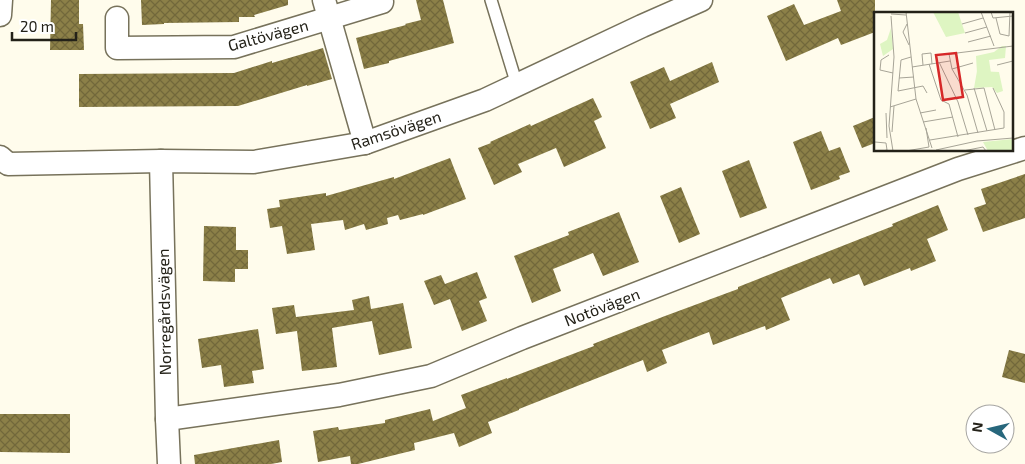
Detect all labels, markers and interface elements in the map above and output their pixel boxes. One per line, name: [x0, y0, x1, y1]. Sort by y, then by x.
scale bar: [12, 10, 76, 42]
inset map: [874, 12, 1012, 151]
street label: Galtövägen: [226, 15, 310, 54]
text: 20 m: [20, 17, 54, 35]
street label: Ramsövägen: [348, 106, 443, 153]
street label: Norregårdsvägen: [153, 249, 174, 375]
street label: Notövägen: [561, 283, 642, 330]
north arrow: [965, 404, 1015, 454]
text: N: [968, 421, 986, 433]

